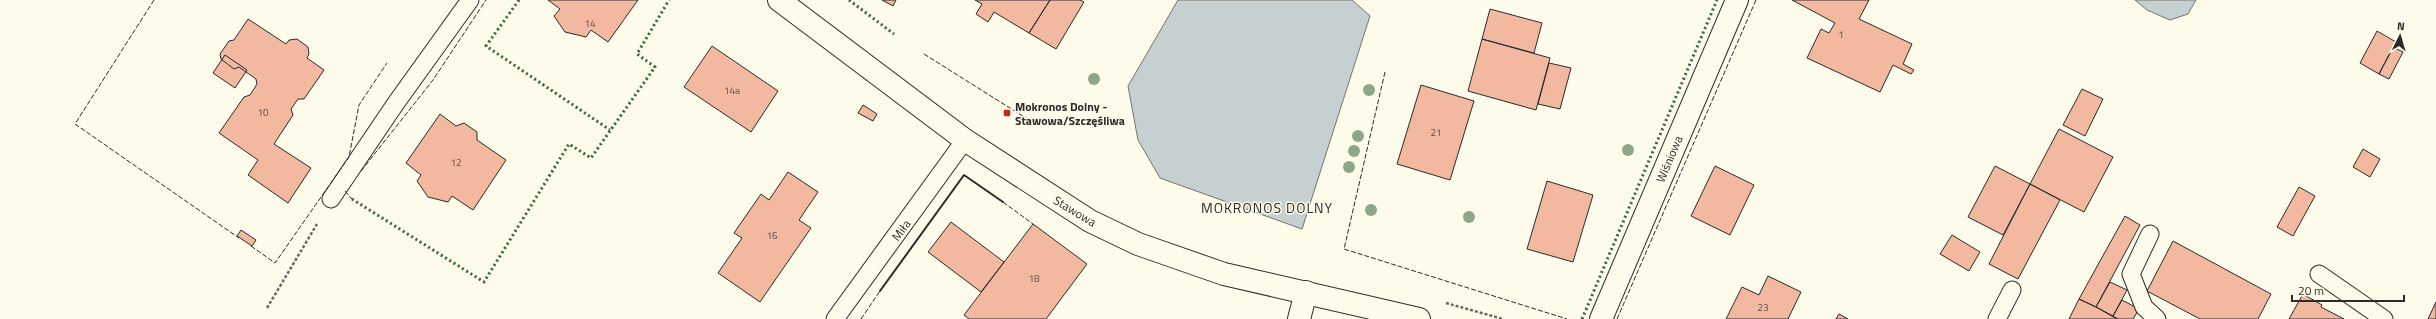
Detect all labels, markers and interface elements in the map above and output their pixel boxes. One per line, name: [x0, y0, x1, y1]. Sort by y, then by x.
house number: 14: [584, 16, 596, 31]
north arrow: [2380, 16, 2420, 56]
text: N: [2396, 18, 2405, 34]
house number: 1: [1838, 27, 1844, 42]
house number: 14a: [724, 83, 740, 98]
place label: Mokronos Dolny - Stawowa/Szczęśliwa: [1015, 97, 1125, 130]
house number: 10: [257, 105, 269, 120]
marker: Mokronos Dolny - Stawowa/Szczęśliwa: [1002, 108, 1012, 118]
house number: 21: [1430, 125, 1442, 140]
street label: Wiśniowa: [1651, 133, 1687, 185]
house number: 12: [450, 155, 462, 170]
street label: Stawowa: [1050, 191, 1100, 231]
district label: MOKRONOS DOLNY: [1201, 197, 1333, 218]
street label: Miła: [887, 215, 915, 245]
house number: 16: [766, 228, 778, 243]
house number: 18: [1028, 271, 1040, 286]
scale bar: [2292, 277, 2404, 303]
text: 20 m: [2298, 281, 2324, 300]
house number: 23: [1757, 300, 1769, 315]

